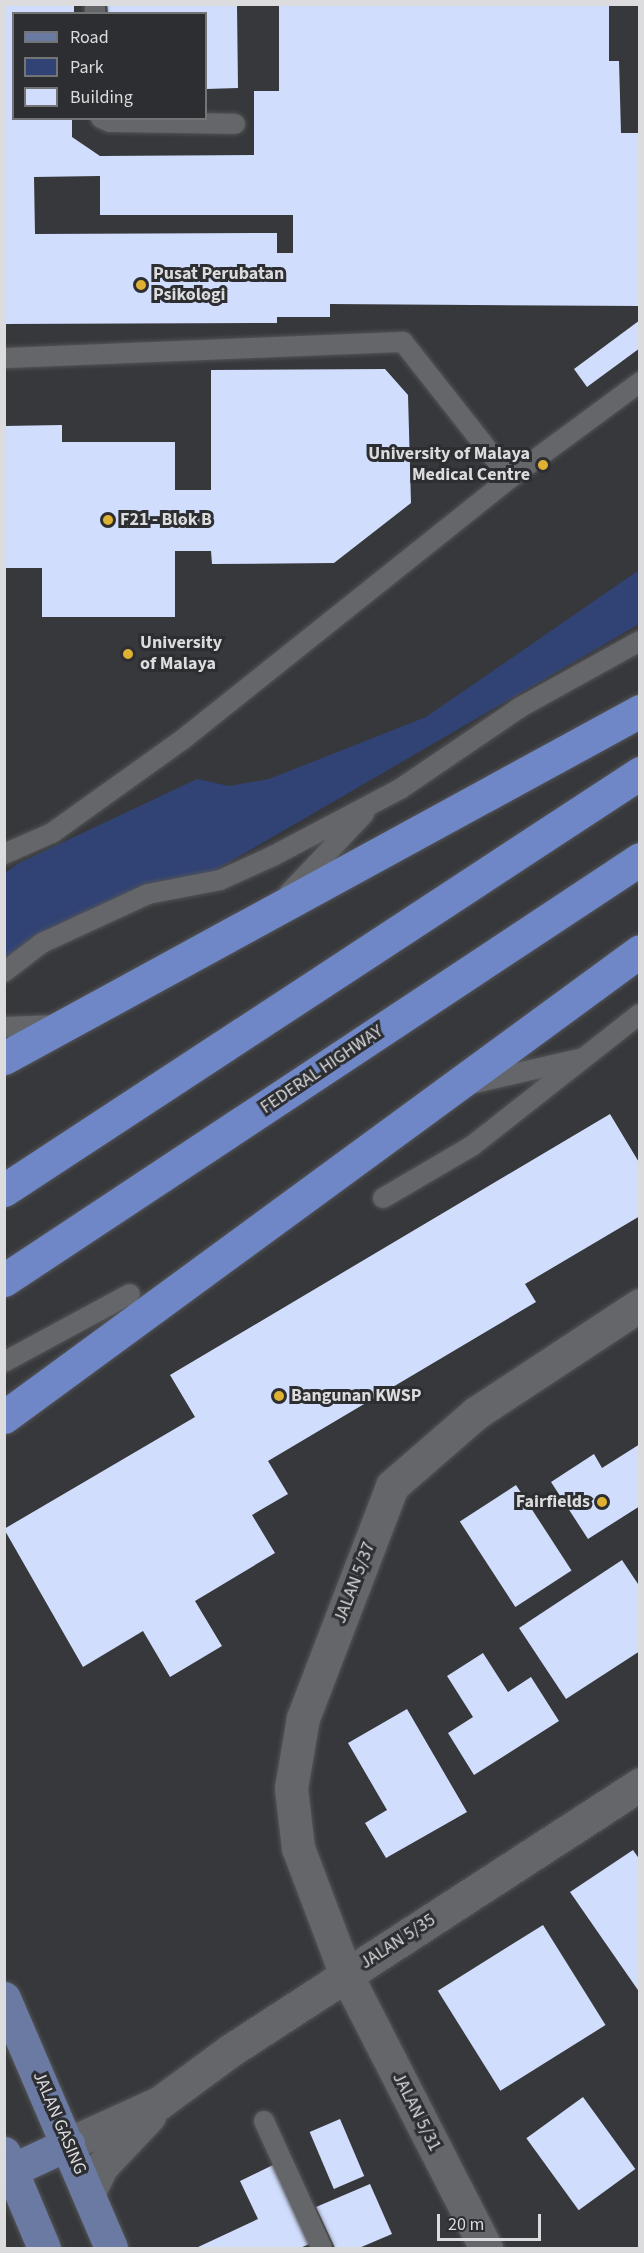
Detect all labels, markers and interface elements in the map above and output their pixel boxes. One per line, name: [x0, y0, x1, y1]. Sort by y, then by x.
legend: [12, 12, 207, 120]
text: Road: [70, 25, 109, 50]
text: Park: [70, 55, 104, 80]
text: Building: [70, 85, 133, 110]
place label: Pusat Perubatan Psikologi: [153, 264, 284, 306]
marker: Pusat Perubatan Psikologi: [134, 278, 148, 292]
place label: University of Malaya Medical Centre: [368, 444, 530, 486]
marker: University of Malaya Medical Centre: [534, 456, 552, 474]
place label: F21 - Blok B: [120, 509, 212, 531]
marker: F21 - Blok B: [101, 513, 115, 527]
place label: University of Malaya: [140, 633, 222, 676]
marker: University of Malaya: [121, 647, 135, 661]
street label: FEDERAL HIGHWAY: [257, 1021, 387, 1119]
place label: Bangunan KWSP: [291, 1385, 421, 1407]
marker: Bangunan KWSP: [272, 1389, 286, 1403]
place label: Fairfields: [516, 1491, 590, 1513]
marker: Fairfields: [595, 1495, 609, 1509]
street label: JALAN 5/37: [330, 1539, 380, 1627]
street label: JALAN 5/35: [356, 1910, 440, 1974]
street label: JALAN GASING: [28, 2068, 90, 2178]
street label: JALAN 5/31: [387, 2069, 445, 2155]
scale bar: [440, 2202, 544, 2240]
text: 20 m: [448, 2212, 484, 2237]

